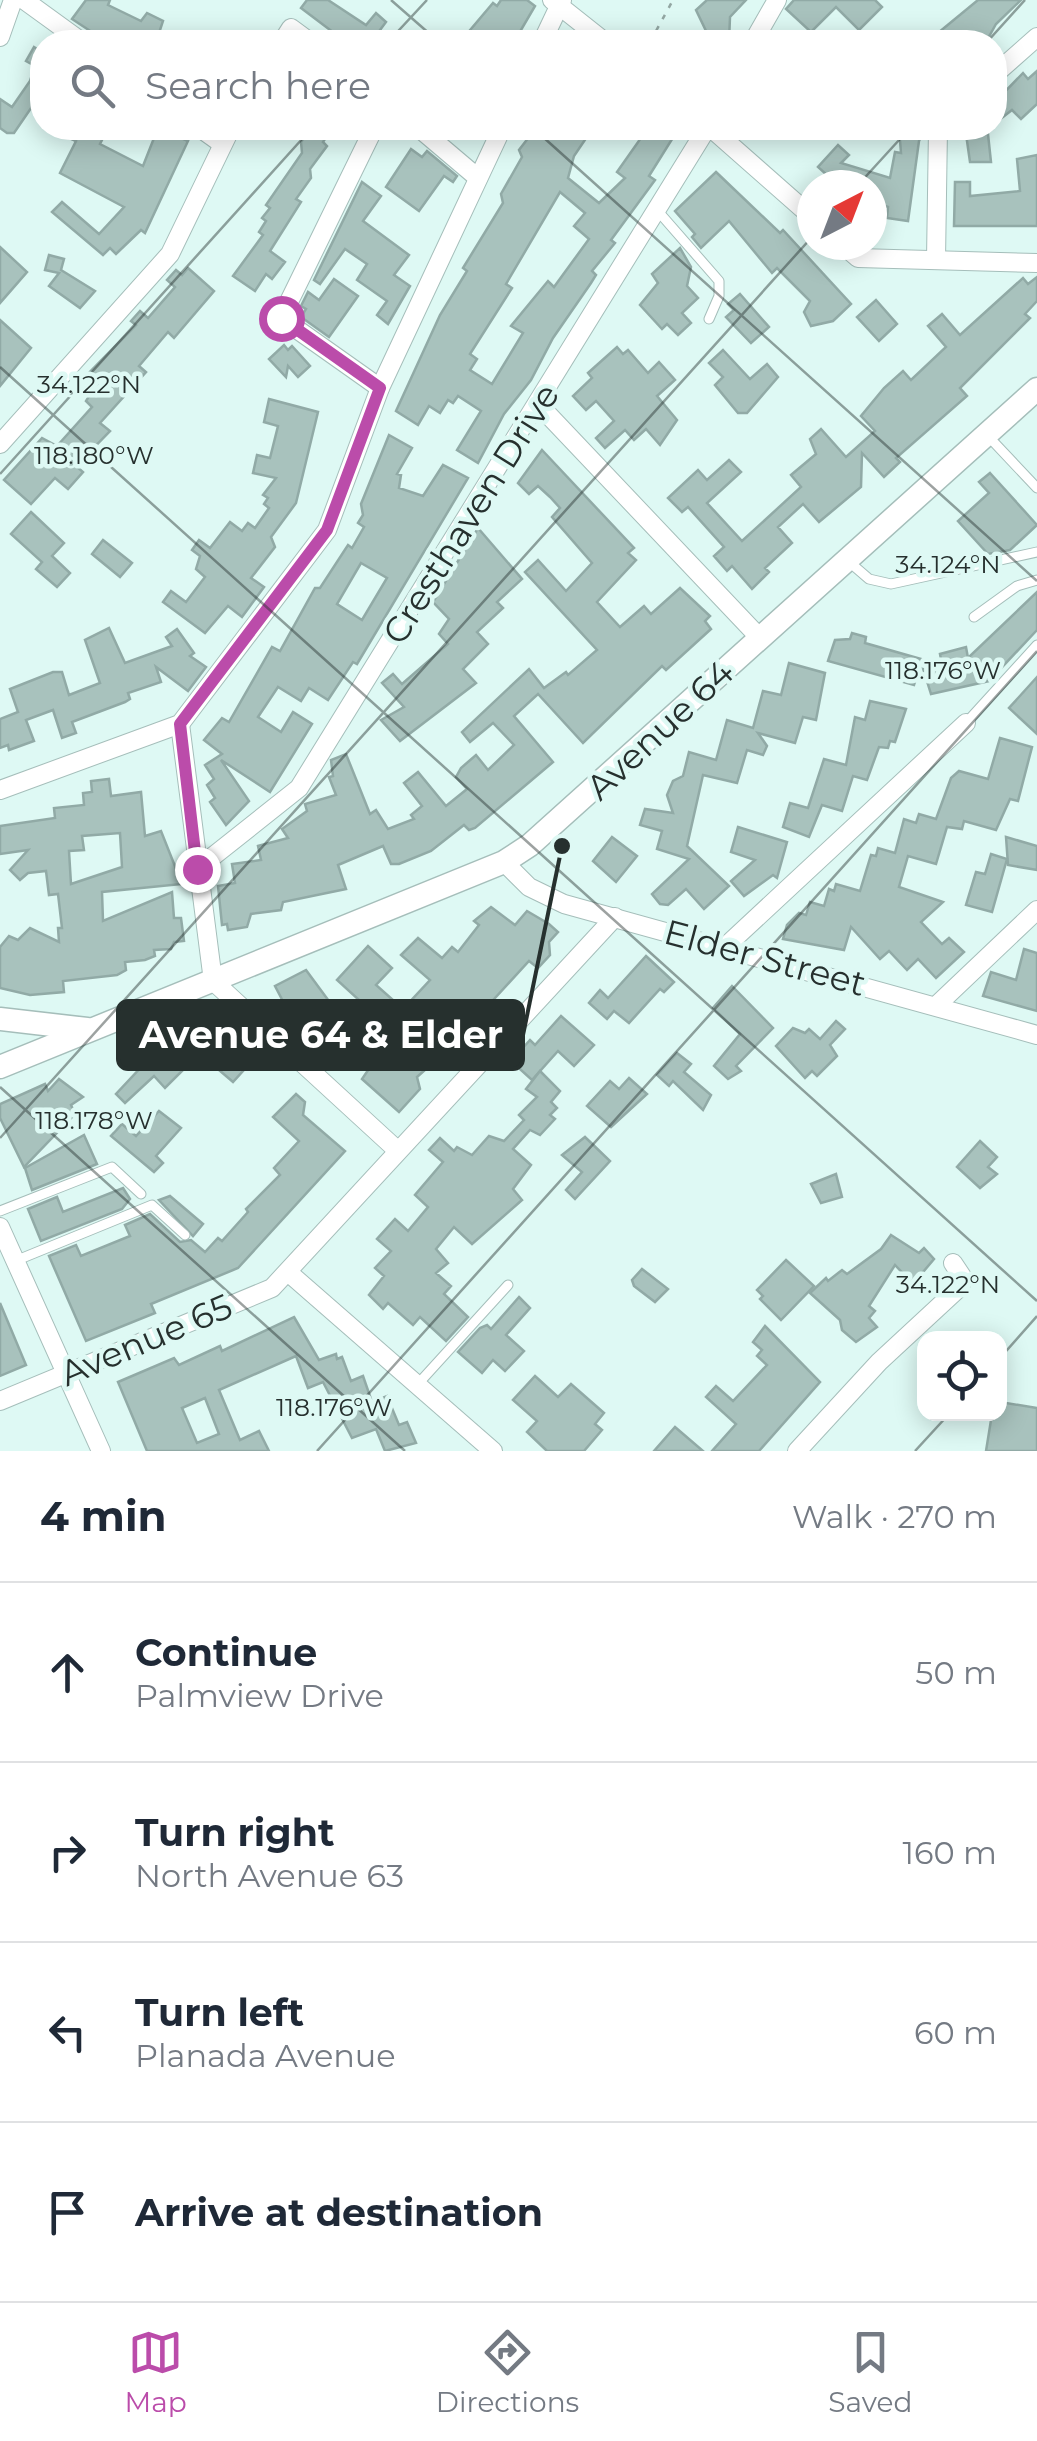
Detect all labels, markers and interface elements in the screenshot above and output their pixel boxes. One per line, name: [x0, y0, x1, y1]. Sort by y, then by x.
search box: [30, 30, 1007, 140]
icon: search: [65, 58, 120, 113]
text: Search here: [145, 62, 371, 109]
north arrow: [797, 170, 887, 260]
route start: [259, 296, 305, 342]
text: 34.122°N: [37, 369, 141, 399]
street label: Cresthaven Drive: [373, 376, 568, 652]
text: 118.180°W: [34, 440, 154, 470]
text: 34.124°N: [895, 549, 1001, 579]
street label: Avenue 64: [577, 651, 742, 809]
text: 118.176°W: [885, 655, 1001, 685]
route end: [175, 847, 221, 893]
street label: Elder Street: [660, 910, 871, 1005]
callout: Avenue 64 & Elder: [118, 1001, 523, 1069]
text: Avenue 64 & Elder: [138, 1011, 503, 1058]
text: 118.178°W: [35, 1105, 153, 1135]
text: 34.122°N: [896, 1269, 1000, 1299]
street label: Avenue 65: [53, 1284, 238, 1395]
map controls: [917, 1331, 1007, 1421]
button: locate: [917, 1331, 1007, 1421]
text: 118.176°W: [276, 1392, 392, 1422]
text: 4 min: [40, 1490, 167, 1542]
text: Walk · 270 m: [792, 1497, 997, 1536]
text: Continue: [135, 1629, 317, 1676]
icon: ahead: [40, 1645, 95, 1700]
text: 50 m: [915, 1653, 997, 1692]
text: Palmview Drive: [135, 1676, 384, 1715]
text: Turn right: [135, 1809, 334, 1856]
icon: right: [40, 1825, 95, 1880]
text: 160 m: [902, 1833, 997, 1872]
text: North Avenue 63: [135, 1856, 404, 1895]
text: Turn left: [135, 1989, 304, 2036]
icon: left: [40, 2005, 95, 2060]
text: 60 m: [914, 2013, 997, 2052]
text: Planada Avenue: [135, 2036, 396, 2075]
icon: arrive: [40, 2185, 95, 2240]
text: Arrive at destination: [135, 2189, 543, 2236]
tab: Map: [125, 2325, 187, 2419]
tab: Directions: [436, 2325, 579, 2419]
tab: Saved: [828, 2325, 912, 2419]

